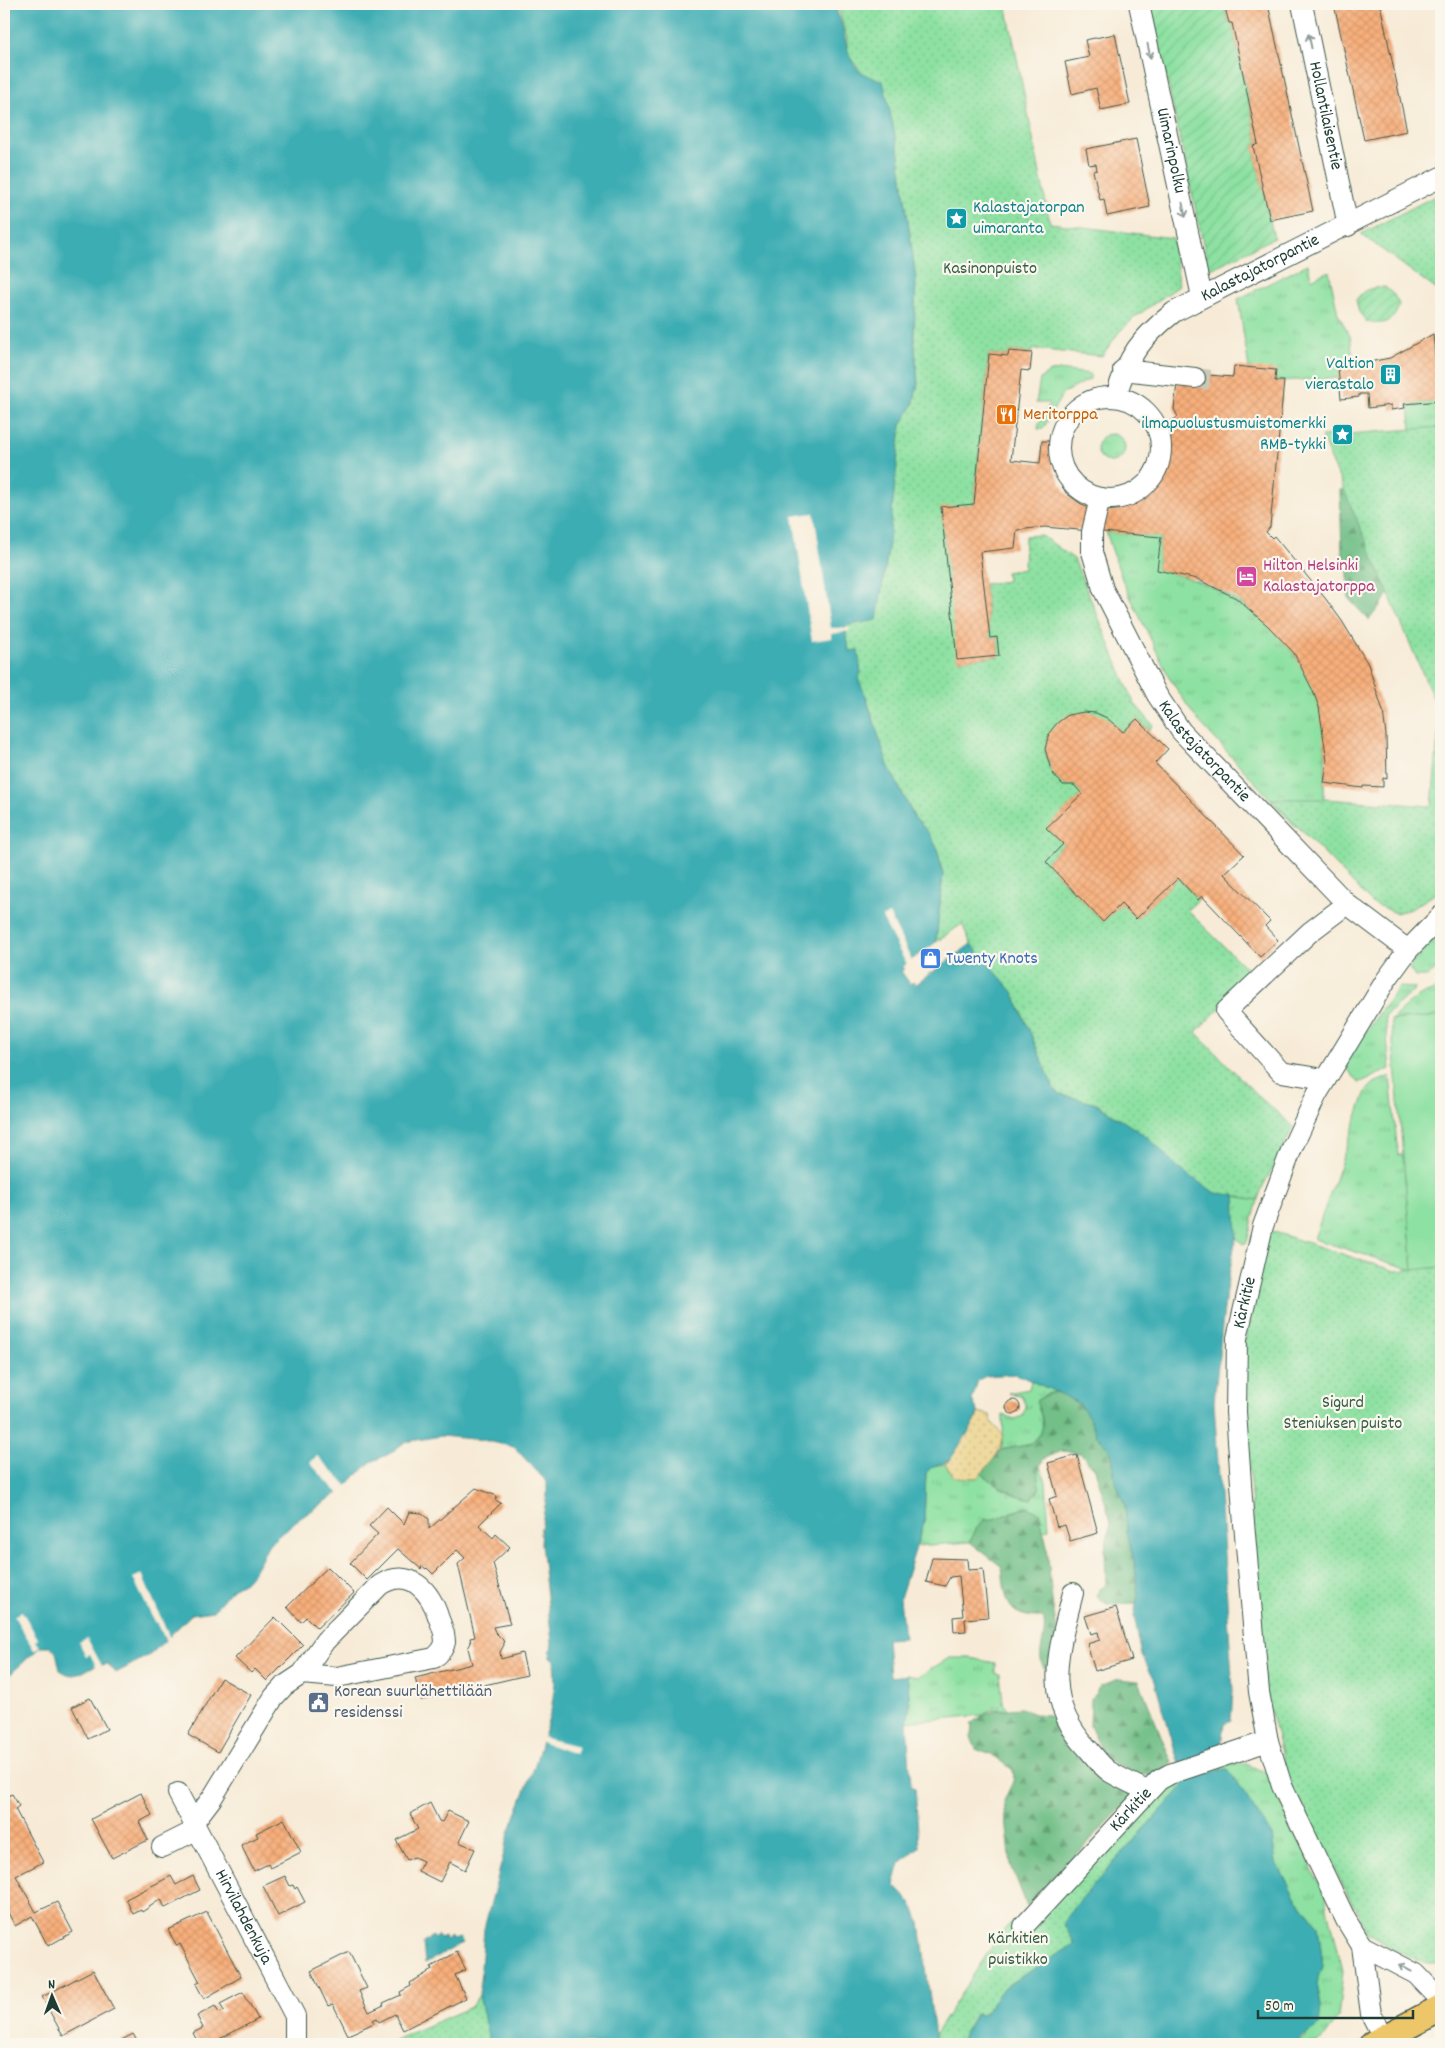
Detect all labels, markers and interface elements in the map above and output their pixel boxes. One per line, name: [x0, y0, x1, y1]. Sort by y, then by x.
one-way arrow: [1305, 33, 1314, 49]
one-way arrow: [1145, 43, 1154, 59]
street label: Hollantilaisentie: [1302, 59, 1349, 172]
street label: Uimarinpolku: [1149, 106, 1192, 196]
place label: Kalastajatorpan uimaranta: [973, 196, 1085, 242]
one-way arrow: [1179, 202, 1189, 218]
place icon: Kalastajatorpan uimaranta: [945, 206, 969, 230]
street label: Kalastajatorpantie: [1197, 228, 1324, 309]
park label: Kasinonpuisto: [943, 257, 1037, 282]
place label: Valtion vierastalo: [1305, 352, 1374, 398]
building icon: Valtion vierastalo: [1378, 362, 1402, 386]
restaurant icon: Meritorppa: [995, 403, 1019, 427]
place label: Meritorppa: [1023, 403, 1098, 428]
place label: ilmapuolustusmuistomerkki RMB-tykki: [1141, 412, 1326, 458]
place icon: ilmapuolustusmuistomerkki RMB-tykki: [1330, 422, 1354, 446]
place label: Hilton Helsinki Kalastajatorppa: [1263, 554, 1375, 600]
hotel icon: Hilton Helsinki Kalastajatorppa: [1235, 564, 1259, 588]
street label: Kalastajatorpantie: [1151, 695, 1256, 808]
shop icon: Twenty Knots: [918, 947, 942, 971]
place label: Twenty Knots: [946, 947, 1038, 972]
street label: Kärkitie: [1227, 1274, 1263, 1331]
park label: Sigurd Steniuksen puisto: [1284, 1391, 1402, 1437]
place label: Korean suurlähettilään residenssi: [334, 1680, 492, 1726]
public building icon: Korean suurlähettilään residenssi: [306, 1690, 330, 1714]
street label: Kärkitie: [1104, 1782, 1158, 1838]
street label: Hirvilahdenkuja: [208, 1865, 279, 1969]
park label: Kärkitien puistikko: [988, 1927, 1048, 1973]
one-way arrow: [1398, 1963, 1413, 1973]
north arrow: [28, 1970, 78, 2020]
text: N: [48, 1975, 56, 1995]
scale bar: [1258, 1988, 1412, 2020]
text: 50 m: [1265, 1996, 1294, 2018]

